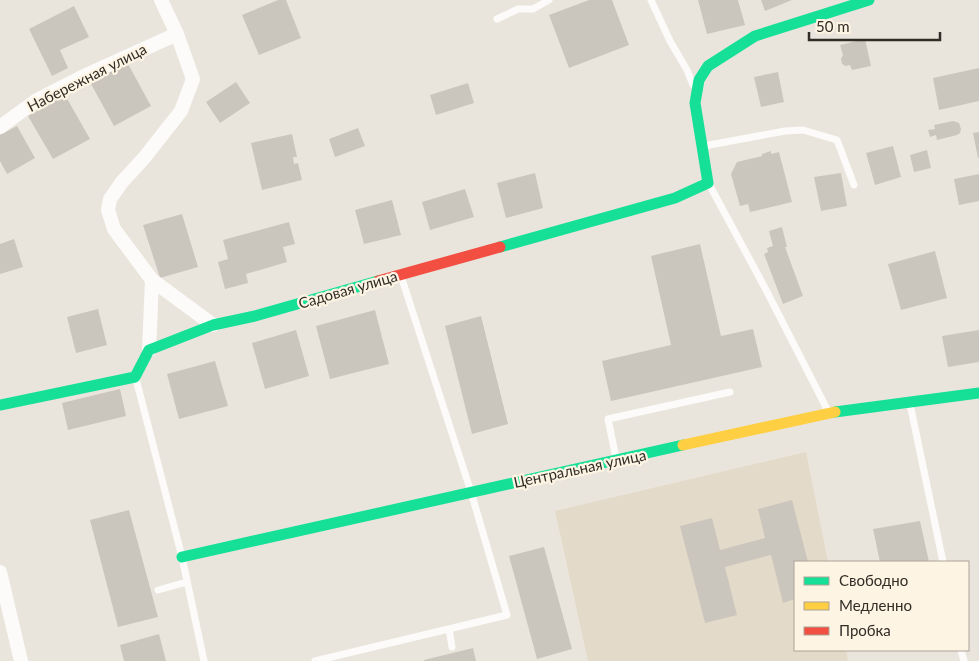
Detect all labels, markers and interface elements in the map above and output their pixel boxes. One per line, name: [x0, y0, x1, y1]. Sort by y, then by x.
scale bar: [809, 10, 940, 42]
text: 50 m: [816, 17, 850, 35]
street label: Набережная улица: [24, 39, 149, 115]
street label: Садовая улица: [296, 266, 399, 312]
street label: Центральная улица: [512, 445, 648, 491]
legend: [794, 561, 969, 651]
text: Свободно: [839, 571, 908, 589]
text: Медленно: [839, 596, 912, 614]
text: Пробка: [839, 621, 891, 639]

